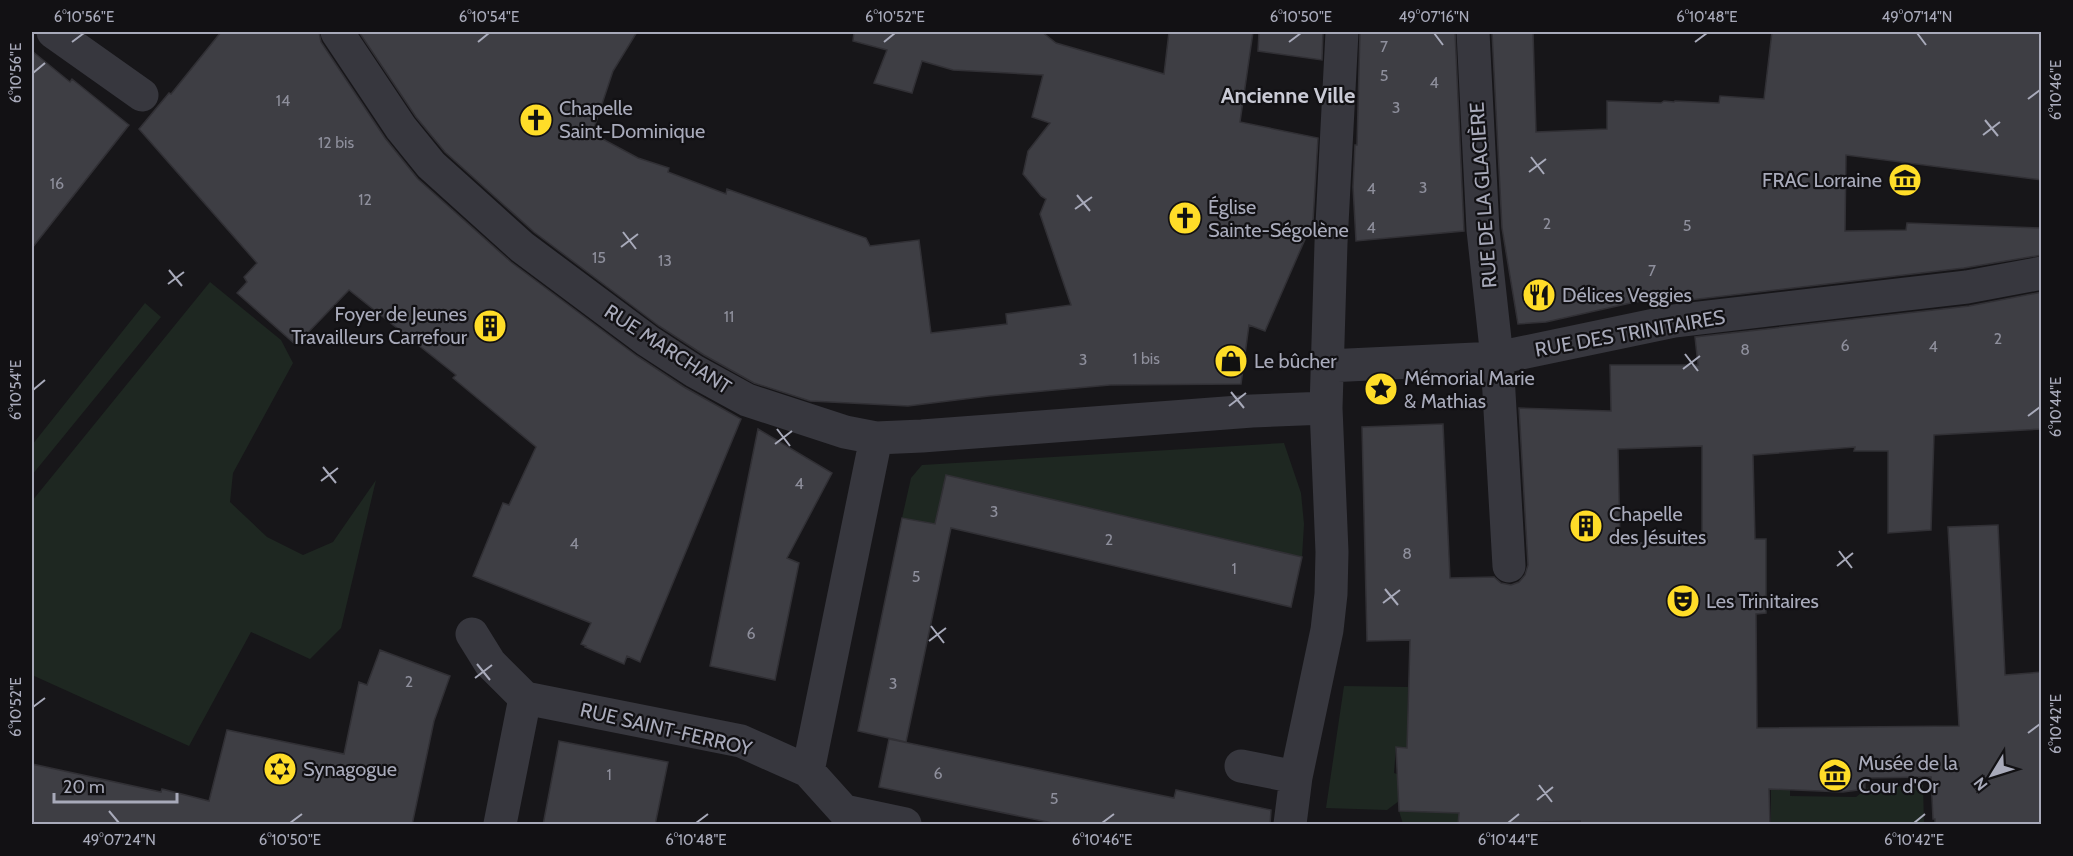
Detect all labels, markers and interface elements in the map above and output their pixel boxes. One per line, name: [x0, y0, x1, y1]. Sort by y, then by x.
text: 6°10'56"E: [54, 8, 114, 26]
text: 6°10'54"E: [459, 8, 519, 26]
text: 6°10'52"E: [865, 8, 925, 26]
text: 6°10'50"E: [1270, 8, 1332, 26]
text: 49°07'16"N: [1399, 8, 1469, 26]
text: 6°10'48"E: [1676, 8, 1738, 26]
text: 49°07'14"N: [1882, 8, 1952, 26]
house number: 7: [1380, 37, 1388, 56]
text: 6°10'56"E: [7, 43, 25, 103]
text: 6°10'46"E: [2047, 60, 2065, 120]
house number: 5: [1380, 66, 1388, 85]
house number: 4: [1429, 73, 1439, 92]
district label: Ancienne Ville: [1221, 82, 1355, 109]
house number: 14: [276, 91, 290, 110]
place label: Chapelle Saint-Dominique: [559, 96, 705, 143]
house number: 3: [1392, 98, 1400, 117]
street label: RUE DE LA GLACIÈRE: [1465, 101, 1501, 289]
church icon: Chapelle Saint-Dominique: [518, 102, 554, 138]
house number: 12 bis: [318, 133, 354, 152]
museum icon: FRAC Lorraine: [1887, 162, 1923, 198]
place label: FRAC Lorraine: [1762, 168, 1882, 192]
house number: 16: [50, 174, 64, 193]
house number: 3: [1419, 178, 1427, 197]
house number: 4: [1366, 179, 1376, 198]
house number: 12: [358, 190, 372, 209]
place label: Église Sainte-Ségolène: [1208, 195, 1349, 242]
church icon: Église Sainte-Ségolène: [1167, 200, 1203, 236]
house number: 2: [1543, 214, 1551, 233]
house number: 5: [1683, 216, 1691, 235]
house number: 4: [1366, 218, 1376, 237]
house number: 15: [592, 248, 606, 267]
house number: 13: [658, 251, 672, 270]
house number: 7: [1648, 261, 1656, 280]
restaurant icon: Délices Veggies: [1521, 277, 1557, 313]
place label: Délices Veggies: [1562, 283, 1692, 307]
street label: RUE MARCHANT: [600, 299, 736, 399]
place label: Foyer de Jeunes Travailleurs Carrefour: [291, 302, 468, 349]
street label: RUE DES TRINITAIRES: [1533, 304, 1727, 362]
house number: 11: [724, 307, 734, 326]
building icon: Foyer de Jeunes Travailleurs Carrefour: [472, 308, 508, 344]
house number: 2: [1994, 329, 2002, 348]
house number: 6: [1840, 336, 1850, 355]
house number: 4: [1928, 337, 1938, 356]
house number: 8: [1740, 340, 1750, 359]
shop icon: Le bûcher: [1213, 343, 1249, 379]
house number: 1 bis: [1132, 349, 1160, 368]
place label: Le bûcher: [1254, 349, 1337, 373]
house number: 3: [1079, 350, 1087, 369]
text: 6°10'54"E: [7, 360, 25, 420]
place label: Mémorial Marie & Mathias: [1404, 366, 1535, 413]
place icon: Mémorial Marie & Mathias: [1363, 371, 1399, 407]
text: 6°10'44"E: [2047, 377, 2065, 437]
house number: 4: [794, 474, 804, 493]
house number: 3: [990, 502, 998, 521]
place label: Chapelle des Jésuites: [1609, 502, 1706, 549]
building icon: Chapelle des Jésuites: [1568, 508, 1604, 544]
house number: 2: [1105, 530, 1113, 549]
house number: 4: [569, 534, 579, 553]
house number: 8: [1402, 544, 1412, 563]
house number: 1: [1231, 559, 1237, 578]
house number: 5: [912, 567, 920, 586]
theatre icon: Les Trinitaires: [1665, 583, 1701, 619]
place label: Les Trinitaires: [1706, 589, 1819, 613]
house number: 6: [746, 624, 756, 643]
house number: 2: [405, 672, 413, 691]
house number: 3: [889, 674, 897, 693]
text: 6°10'52"E: [7, 677, 25, 737]
text: 6°10'42"E: [2047, 694, 2065, 754]
street label: RUE SAINT-FERROY: [578, 698, 755, 761]
north arrow: [1962, 745, 2022, 805]
synagogue icon: Synagogue: [262, 751, 298, 787]
place label: Musée de la Cour d'Or: [1858, 751, 1958, 798]
place label: Synagogue: [303, 757, 397, 781]
museum icon: Musée de la Cour d'Or: [1817, 757, 1853, 793]
house number: 6: [933, 764, 943, 783]
house number: 1: [606, 765, 612, 784]
scale bar: [54, 766, 177, 804]
text: N: [1970, 774, 1992, 794]
text: 20 m: [63, 776, 105, 798]
house number: 5: [1050, 789, 1058, 808]
text: 49°07'24"N: [82, 831, 156, 849]
text: 6°10'50"E: [259, 831, 321, 849]
text: 6°10'48"E: [665, 831, 727, 849]
text: 6°10'46"E: [1072, 831, 1132, 849]
text: 6°10'44"E: [1478, 831, 1538, 849]
text: 6°10'42"E: [1884, 831, 1944, 849]

